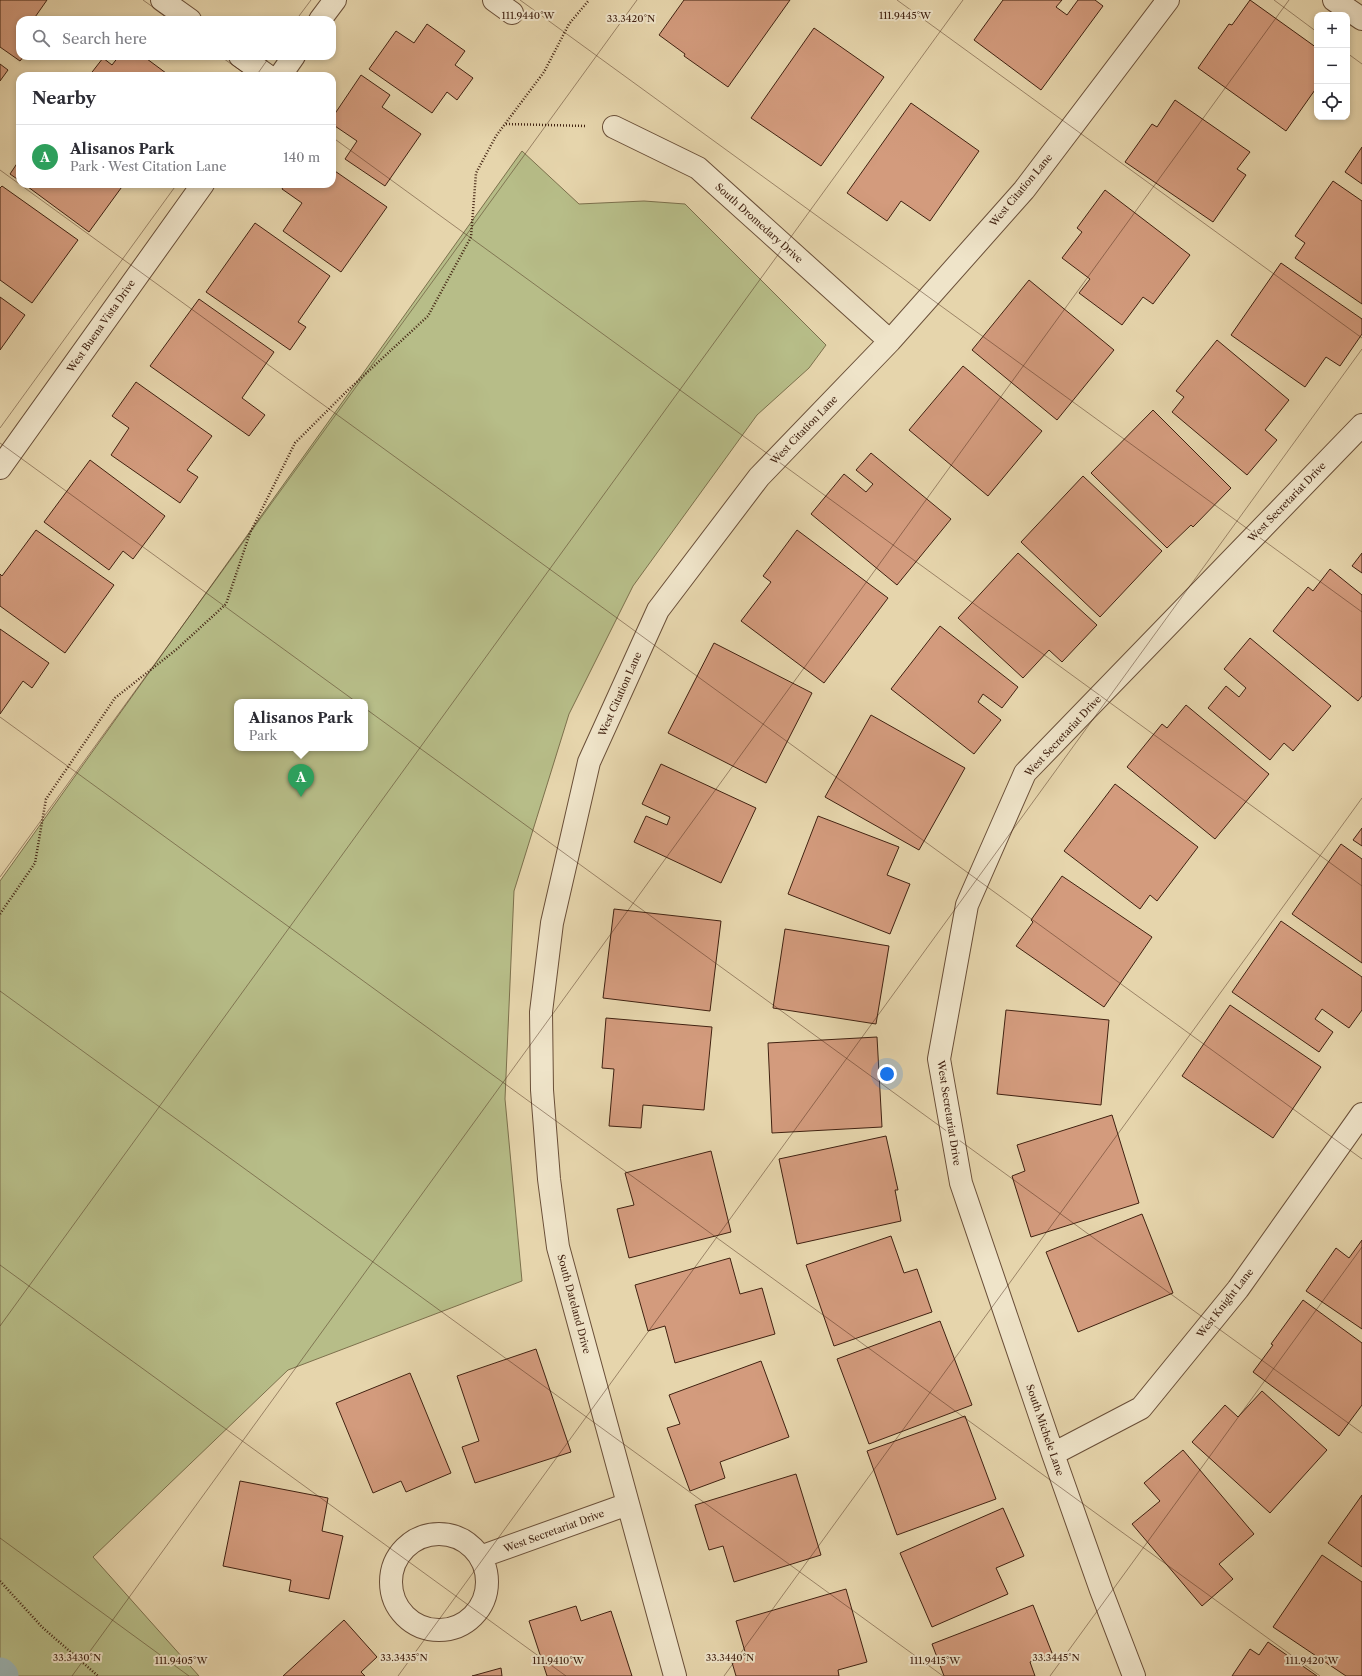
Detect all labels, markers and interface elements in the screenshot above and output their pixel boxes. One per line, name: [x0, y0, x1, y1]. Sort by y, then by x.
text: 111.9440°W: [501, 9, 556, 22]
text: 111.9445°W: [879, 9, 932, 22]
text: 33.3420°N: [607, 12, 655, 25]
map controls: [1314, 12, 1350, 120]
button: +: [1314, 12, 1350, 48]
search box: [16, 16, 336, 60]
icon: search: [30, 27, 52, 49]
text: Search here: [62, 29, 147, 48]
button: −: [1314, 48, 1350, 84]
button: locate: [1314, 84, 1350, 120]
text: Nearby: [32, 88, 96, 108]
text: Alisanos Park: [70, 139, 174, 158]
text: A: [40, 149, 50, 165]
text: 140 m: [283, 149, 320, 165]
street label: West Citation Lane: [986, 151, 1056, 230]
text: Park · West Citation Lane: [70, 158, 226, 174]
street label: South Dromedary Drive: [712, 180, 806, 266]
street label: West Buena Vista Drive: [63, 277, 138, 376]
street label: West Citation Lane: [767, 392, 841, 468]
street label: West Secretariat Drive: [1245, 459, 1329, 545]
street label: West Citation Lane: [595, 649, 645, 739]
street label: West Secretariat Drive: [1021, 692, 1104, 780]
popup: [234, 699, 368, 751]
text: Alisanos Park: [249, 708, 353, 727]
text: Park: [249, 727, 277, 743]
pin: A: [288, 764, 314, 797]
street label: West Secretariat Drive: [934, 1059, 964, 1167]
your location: [877, 1064, 897, 1084]
street label: South Dateland Drive: [554, 1253, 594, 1356]
street label: West Knight Lane: [1193, 1265, 1256, 1341]
street label: South Michele Lane: [1023, 1383, 1067, 1478]
street label: West Secretariat Drive: [501, 1507, 607, 1556]
text: 33.3430°N: [53, 1651, 101, 1664]
text: 33.3435°N: [380, 1651, 428, 1664]
text: 33.3440°N: [706, 1651, 754, 1664]
text: 33.3445°N: [1032, 1651, 1080, 1664]
text: 111.9405°W: [155, 1654, 208, 1667]
text: 111.9410°W: [532, 1654, 585, 1667]
text: 111.9415°W: [910, 1654, 961, 1667]
text: 111.9420°W: [1286, 1654, 1340, 1667]

